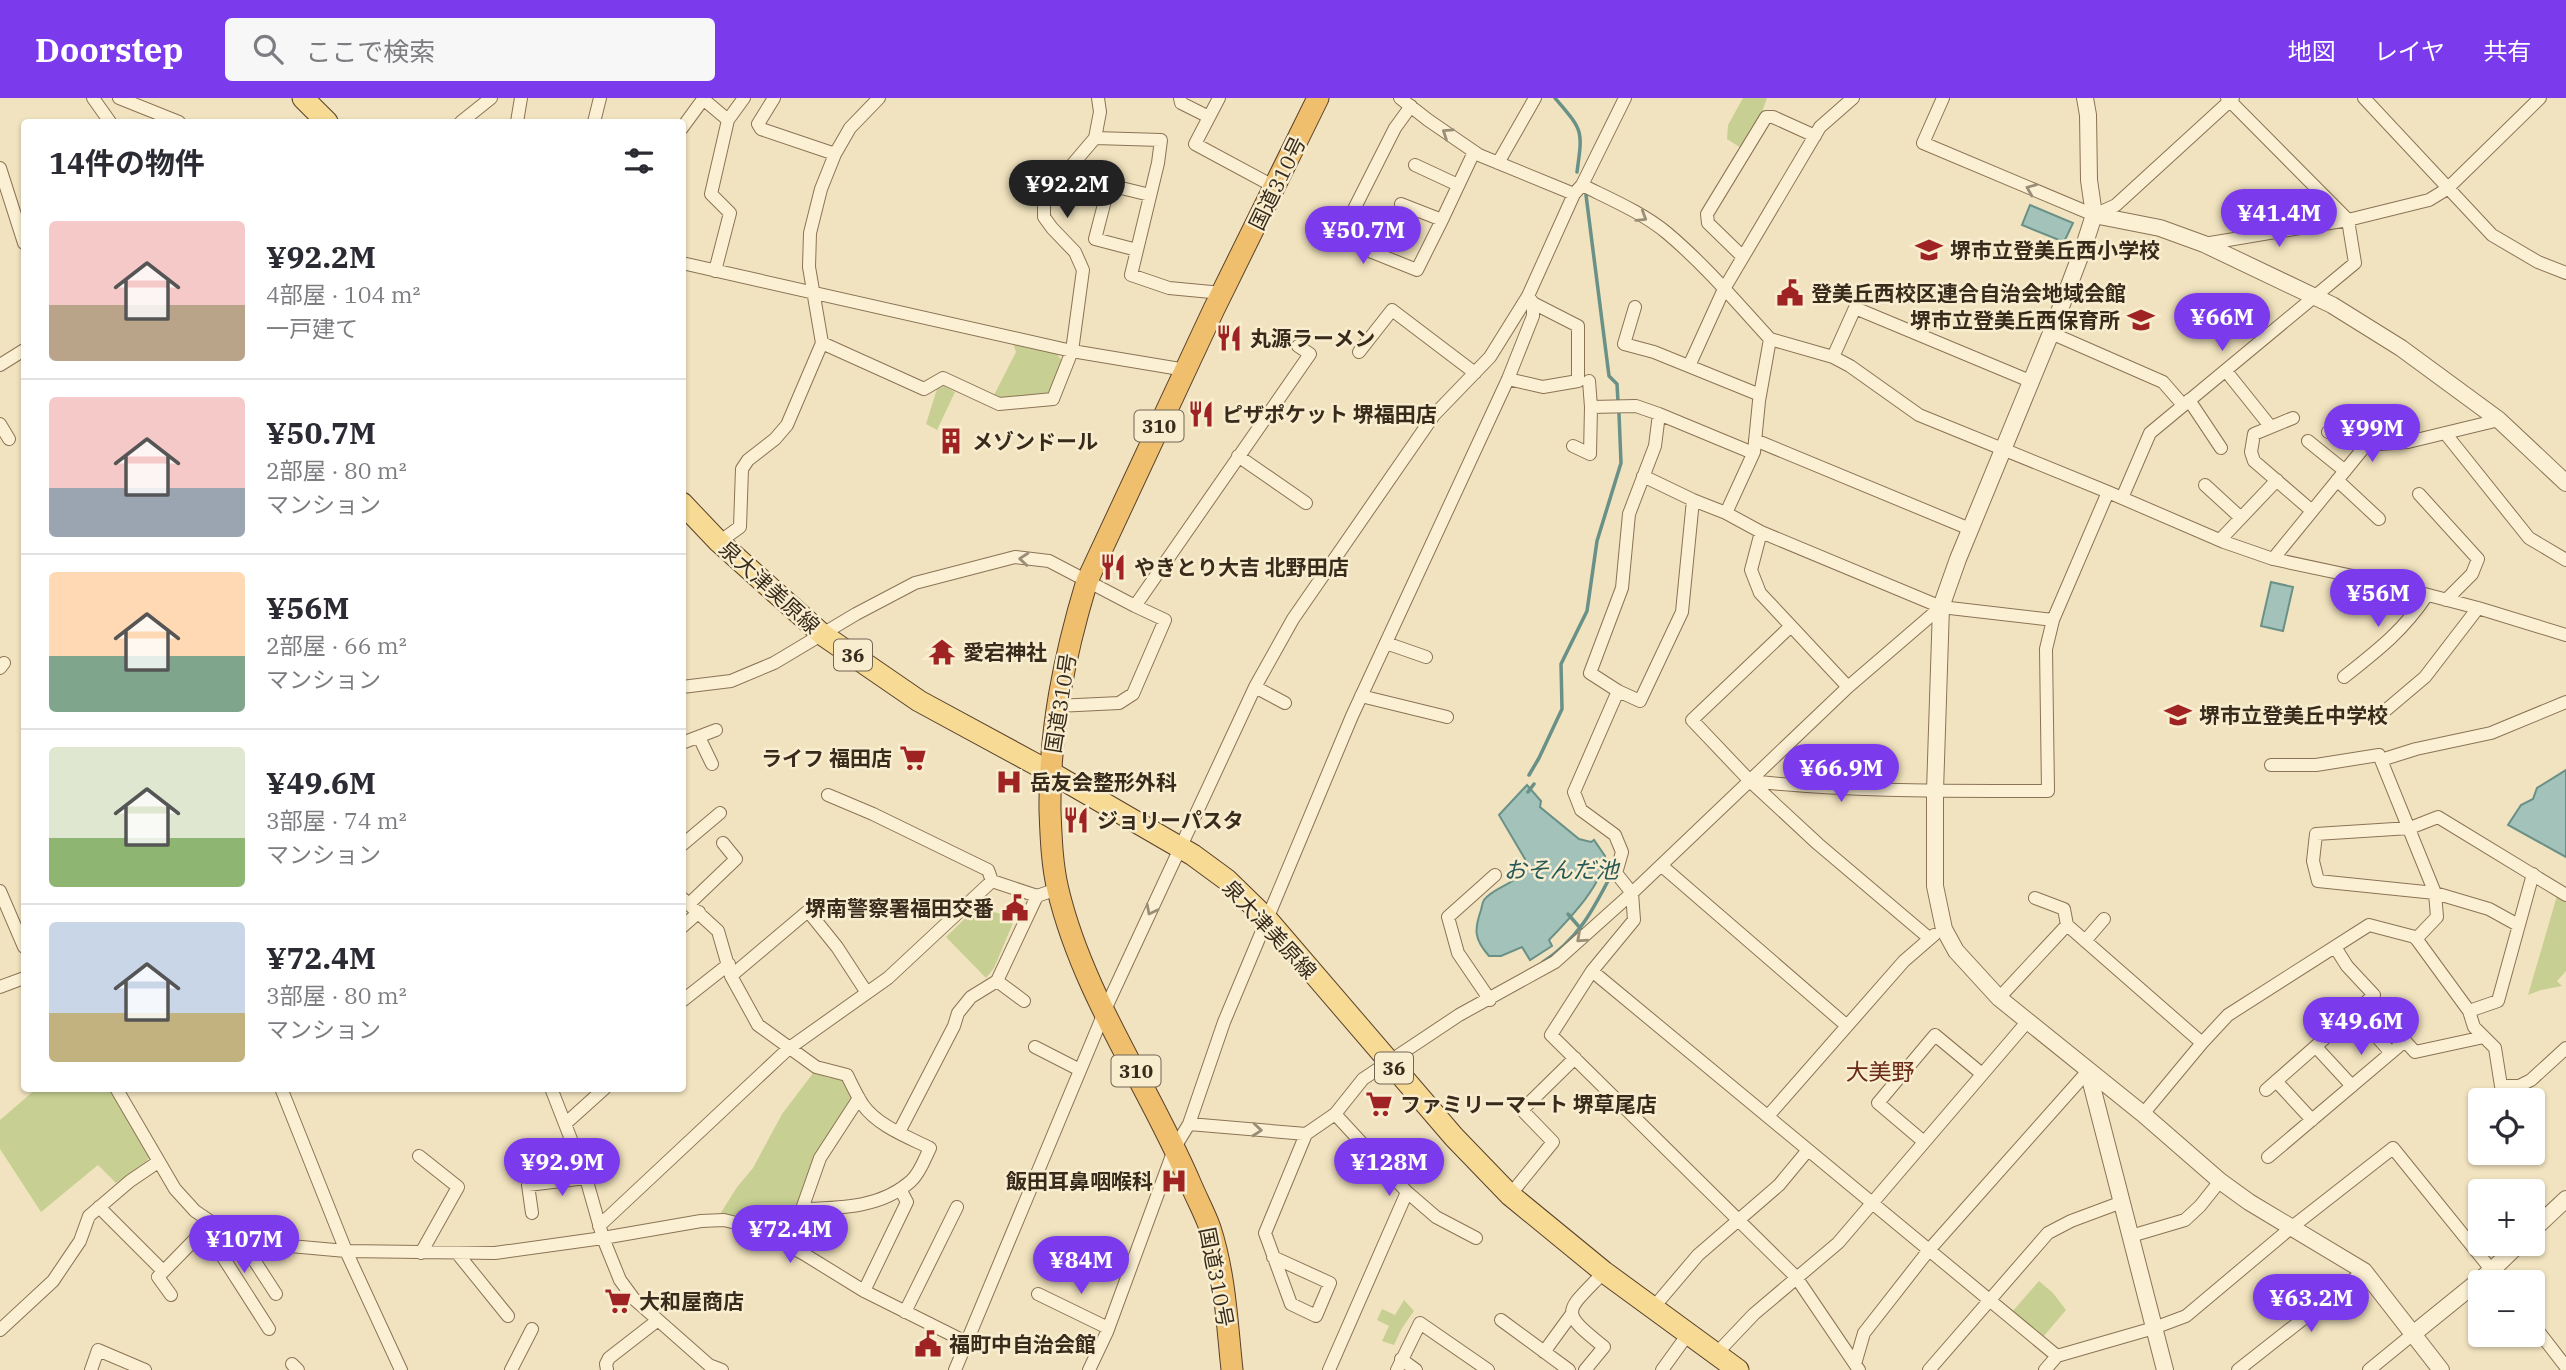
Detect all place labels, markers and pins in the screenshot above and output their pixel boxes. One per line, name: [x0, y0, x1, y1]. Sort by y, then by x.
pin: ¥92.2M: [1010, 160, 1124, 220]
pin: ¥41.4M: [2222, 190, 2336, 249]
pin: ¥50.7M: [1306, 206, 1420, 266]
school or university icon: 堺市立登美丘西小学校: [1914, 235, 1944, 265]
place label: 堺市立登美丘西小学校: [1950, 236, 2160, 264]
public building icon: 登美丘西校区連合自治会地域会館: [1775, 278, 1805, 308]
place label: 登美丘西校区連合自治会地域会館: [1811, 279, 2126, 307]
pin: ¥66M: [2181, 294, 2263, 353]
school or university icon: 堺市立登美丘西保育所: [2126, 305, 2156, 335]
place label: 堺市立登美丘西保育所: [1910, 306, 2120, 334]
restaurant icon: 丸源ラーメン: [1214, 323, 1244, 353]
place label: 丸源ラーメン: [1250, 324, 1375, 352]
restaurant icon: ピザポケット 堺福田店: [1186, 399, 1216, 429]
place label: ピザポケット 堺福田店: [1222, 400, 1437, 428]
pin: ¥99M: [2331, 404, 2413, 464]
building icon: メゾンドール: [936, 426, 966, 456]
place label: メゾンドール: [972, 427, 1098, 455]
restaurant icon: やきとり大吉 北野田店: [1098, 552, 1128, 582]
place label: やきとり大吉 北野田店: [1134, 553, 1349, 581]
pin: ¥56M: [2337, 570, 2419, 629]
temple icon: 愛宕神社: [927, 637, 957, 667]
place label: 愛宕神社: [963, 638, 1047, 666]
school or university icon: 堺市立登美丘中学校: [2163, 700, 2193, 730]
place label: 堺市立登美丘中学校: [2199, 701, 2388, 729]
supermarket icon: ライフ 福田店: [898, 743, 928, 773]
place label: ライフ 福田店: [761, 744, 892, 772]
pin: ¥66.9M: [1784, 744, 1898, 804]
hospital icon: 岳友会整形外科: [994, 767, 1024, 797]
place label: 岳友会整形外科: [1030, 768, 1177, 796]
restaurant icon: ジョリーパスタ: [1061, 805, 1091, 835]
place label: ジョリーパスタ: [1097, 806, 1244, 834]
public building icon: 堺南警察署福田交番: [1000, 893, 1030, 923]
place label: 堺南警察署福田交番: [805, 894, 994, 922]
pin: ¥49.6M: [2304, 998, 2418, 1057]
supermarket icon: ファミリーマート 堺草尾店: [1364, 1089, 1394, 1119]
place label: ファミリーマート 堺草尾店: [1400, 1090, 1657, 1118]
pin: ¥92.9M: [505, 1138, 619, 1198]
pin: ¥128M: [1340, 1138, 1438, 1198]
hospital icon: 飯田耳鼻咽喉科: [1159, 1166, 1189, 1196]
place label: 飯田耳鼻咽喉科: [1005, 1167, 1153, 1195]
pin: ¥72.4M: [733, 1206, 847, 1265]
pin: ¥107M: [195, 1216, 293, 1275]
pin: ¥84M: [1040, 1236, 1122, 1296]
pin: ¥63.2M: [2254, 1274, 2368, 1334]
supermarket icon: 大和屋商店: [603, 1286, 633, 1316]
place label: 大和屋商店: [639, 1287, 744, 1315]
public building icon: 福町中自治会館: [913, 1329, 943, 1359]
place label: 福町中自治会館: [949, 1330, 1096, 1358]

